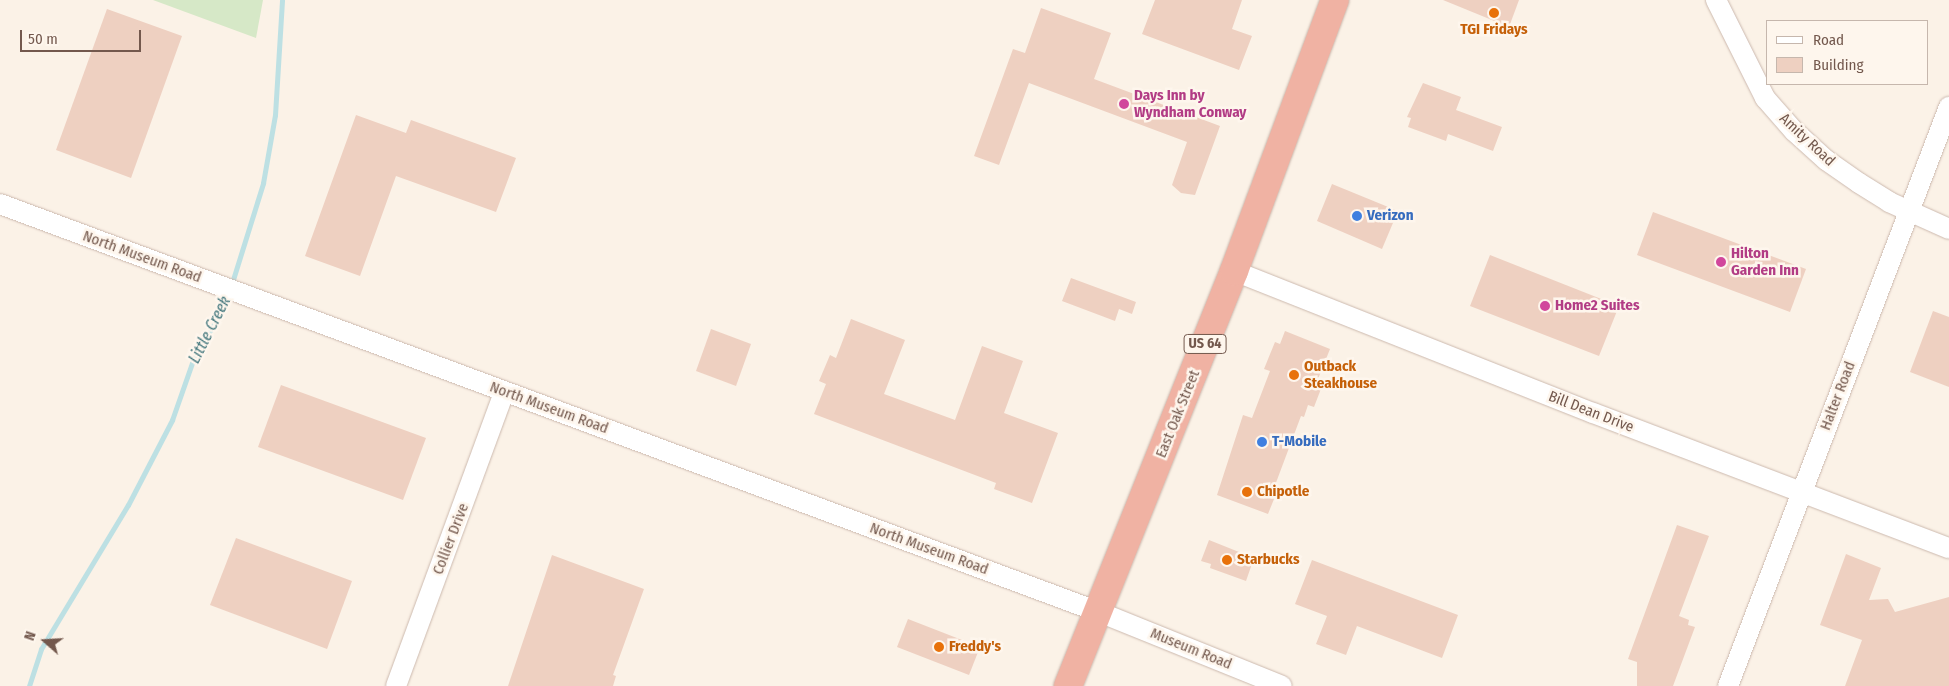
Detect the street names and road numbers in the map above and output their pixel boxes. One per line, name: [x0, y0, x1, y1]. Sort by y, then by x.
street label: Amity Road: [1775, 110, 1839, 170]
street label: North Museum Road: [80, 227, 204, 287]
road number: US 64: [1182, 332, 1228, 356]
street label: Halter Road: [1817, 359, 1859, 433]
street label: East Oak Street: [1152, 368, 1204, 460]
street label: North Museum Road: [487, 378, 611, 438]
street label: Bill Dean Drive: [1546, 387, 1636, 437]
street label: Collier Drive: [429, 501, 473, 577]
street label: North Museum Road: [867, 519, 991, 579]
street label: Museum Road: [1148, 624, 1234, 674]

